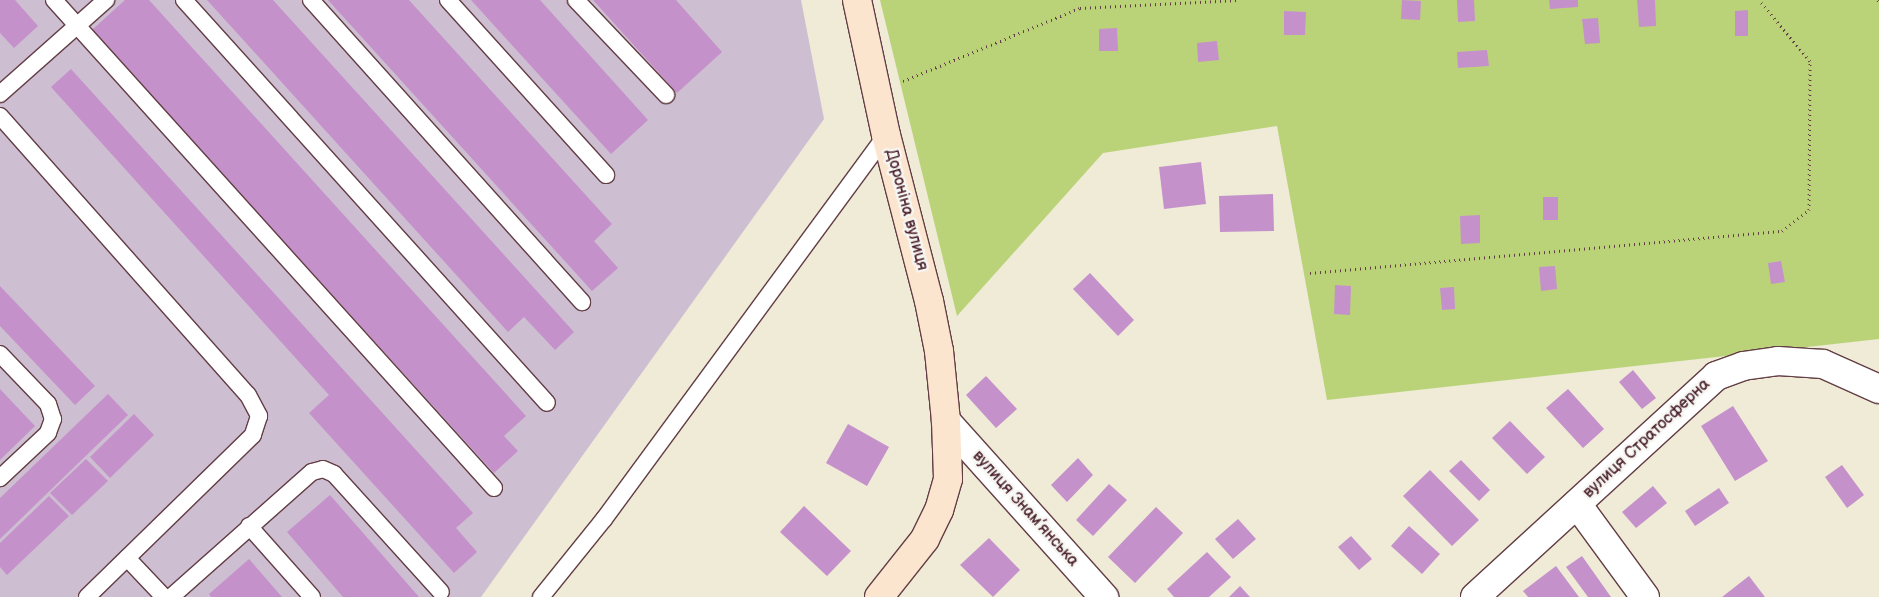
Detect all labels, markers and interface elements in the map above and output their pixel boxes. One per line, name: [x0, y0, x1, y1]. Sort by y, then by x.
street label: Дороніна вулиця: [881, 147, 931, 273]
street label: вулиця Стратосферна: [1580, 375, 1714, 503]
street label: вулиця Знам’янська: [968, 447, 1082, 571]

